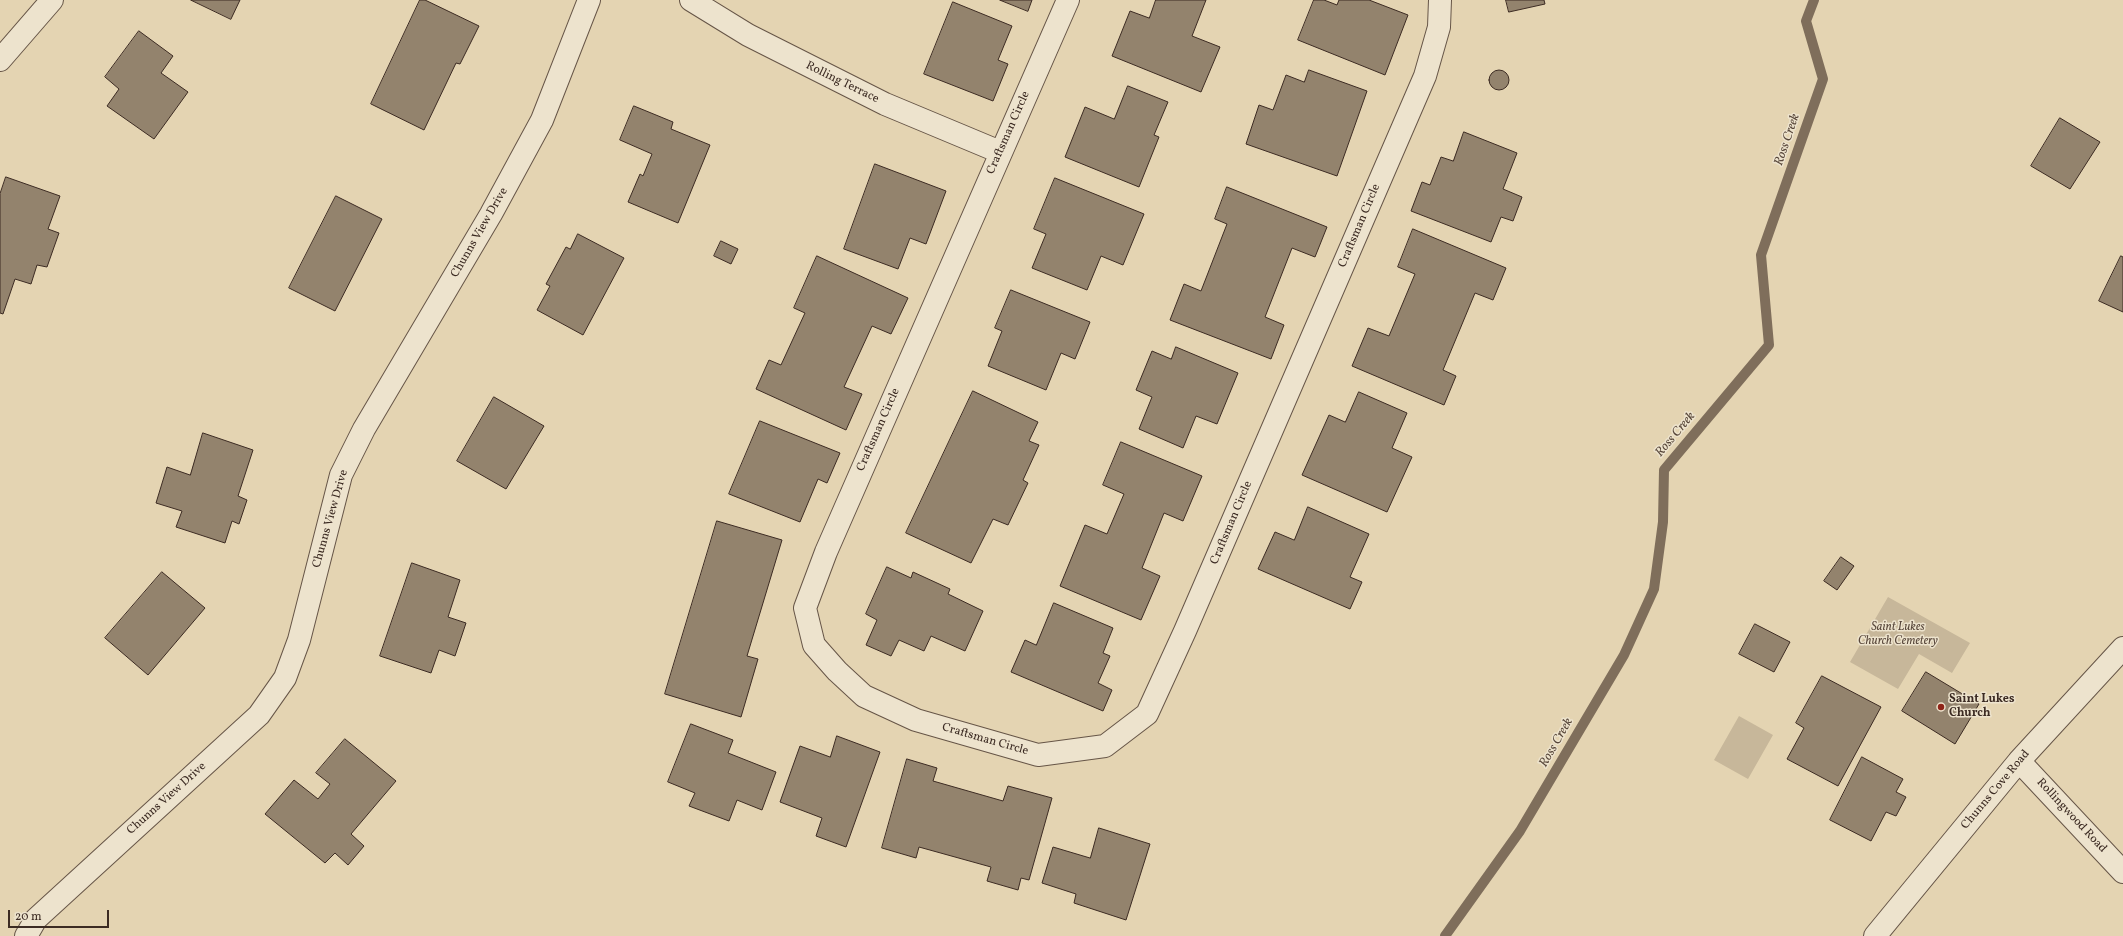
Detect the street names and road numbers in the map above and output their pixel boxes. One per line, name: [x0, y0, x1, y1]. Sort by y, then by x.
street label: Rolling Terrace: [803, 59, 881, 107]
street label: Craftsman Circle: [984, 89, 1034, 177]
street label: Craftsman Circle: [1336, 182, 1384, 270]
street label: Chunns View Drive: [448, 185, 512, 281]
street label: Craftsman Circle: [854, 386, 904, 474]
street label: Chunns View Drive: [310, 468, 352, 570]
street label: Craftsman Circle: [1208, 479, 1256, 567]
street label: Craftsman Circle: [940, 721, 1030, 759]
street label: Chunns Cove Road: [1959, 747, 2033, 833]
street label: Chunns View Drive: [124, 760, 210, 838]
street label: Rollingwood Road: [2033, 776, 2109, 856]

